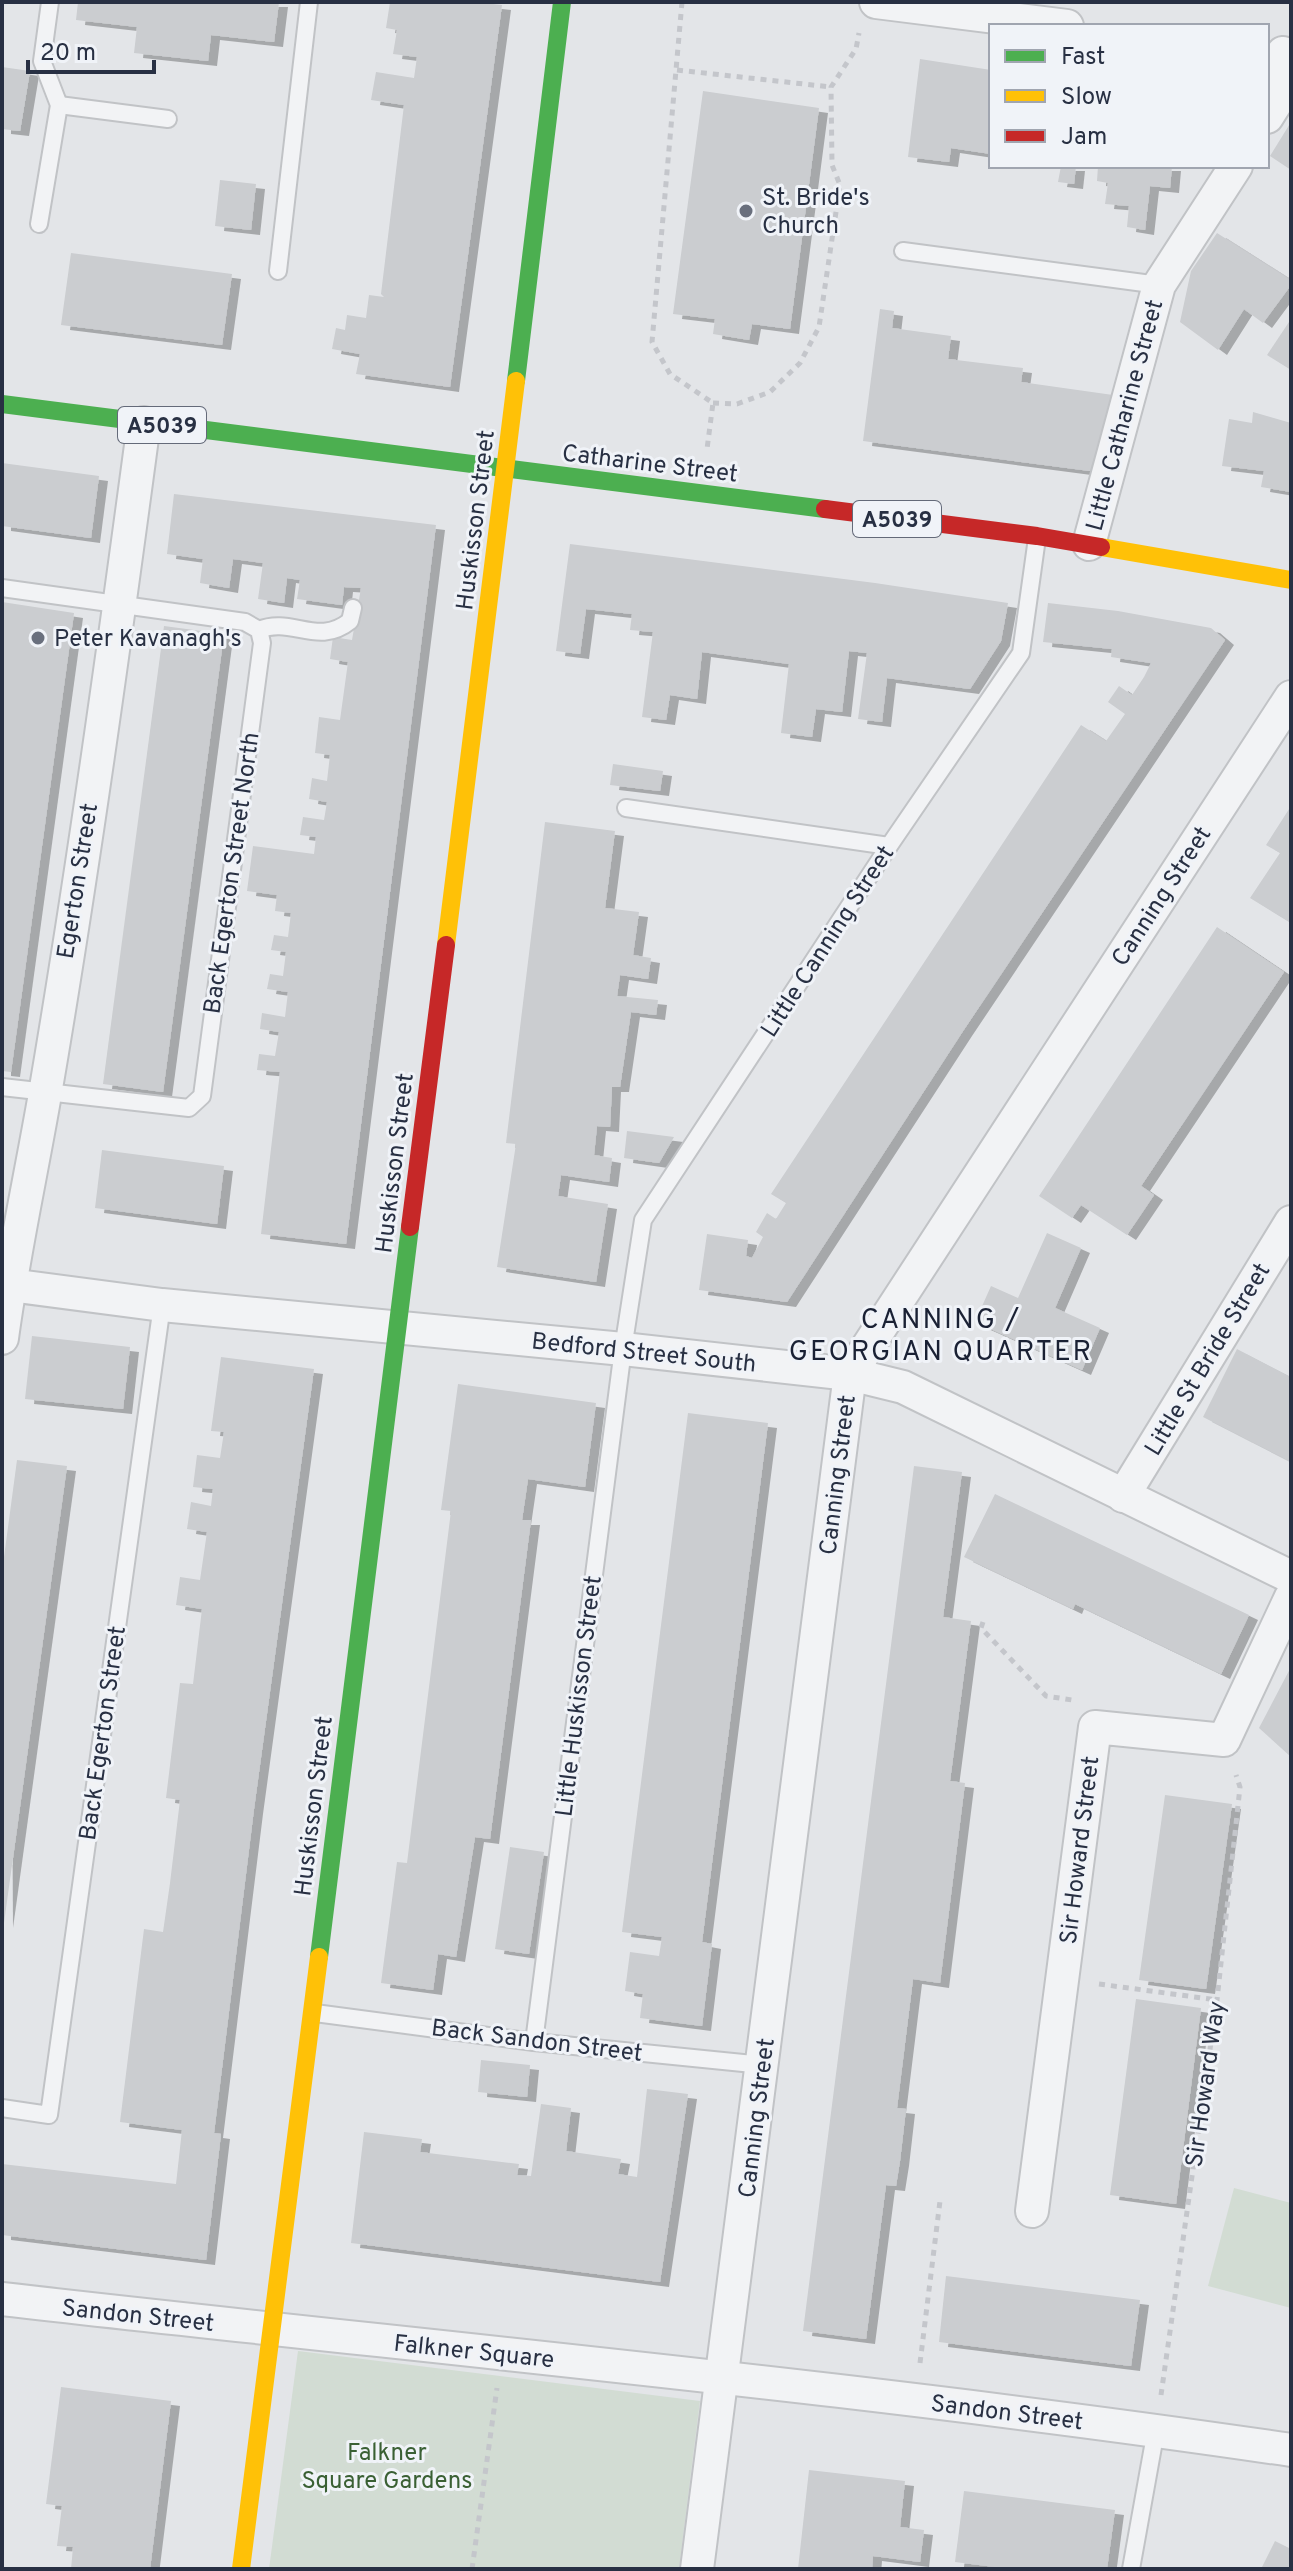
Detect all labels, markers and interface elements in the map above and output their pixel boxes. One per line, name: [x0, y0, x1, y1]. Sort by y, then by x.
scale bar: [28, 24, 154, 74]
legend: [989, 24, 1269, 168]
text: 20 m: [40, 39, 96, 69]
text: Fast: [1061, 43, 1105, 73]
text: Slow: [1061, 83, 1112, 113]
text: Jam: [1061, 123, 1107, 153]
place label: St. Bride's Church: [762, 184, 870, 242]
marker: St. Bride's Church: [737, 202, 755, 220]
street label: Little Catharine Street: [1081, 296, 1171, 535]
road number: A5039: [118, 407, 206, 443]
street label: Huskisson Street: [451, 428, 503, 612]
street label: Catharine Street: [560, 439, 739, 491]
road number: A5039: [853, 501, 941, 537]
place label: Peter Kavanagh's: [54, 625, 242, 655]
marker: Peter Kavanagh's: [29, 629, 47, 647]
street label: Back Egerton Street North: [198, 730, 268, 1016]
street label: Egerton Street: [52, 801, 106, 961]
street label: Canning Street: [1106, 821, 1219, 973]
street label: Little Canning Street: [755, 841, 902, 1044]
street label: Huskisson Street: [370, 1071, 422, 1255]
street label: Little St Bride Street: [1139, 1258, 1278, 1462]
district label: CANNING / GEORGIAN QUARTER: [789, 1303, 1093, 1371]
street label: Bedford Street South: [530, 1327, 758, 1381]
street label: Canning Street: [814, 1394, 864, 1557]
street label: Little Huskisson Street: [550, 1574, 610, 1819]
street label: Back Egerton Street: [74, 1624, 134, 1843]
street label: Huskisson Street: [289, 1714, 341, 1898]
street label: Sir Howard Street: [1055, 1754, 1107, 1946]
street label: Sir Howard Way: [1180, 1999, 1233, 2169]
street label: Back Sandon Street: [429, 2014, 644, 2070]
street label: Canning Street: [733, 2037, 783, 2200]
street label: Sandon Street: [60, 2294, 216, 2340]
street label: Falkner Square: [392, 2330, 555, 2376]
street label: Sandon Street: [929, 2390, 1085, 2438]
park label: Falkner Square Gardens: [302, 2439, 472, 2497]

